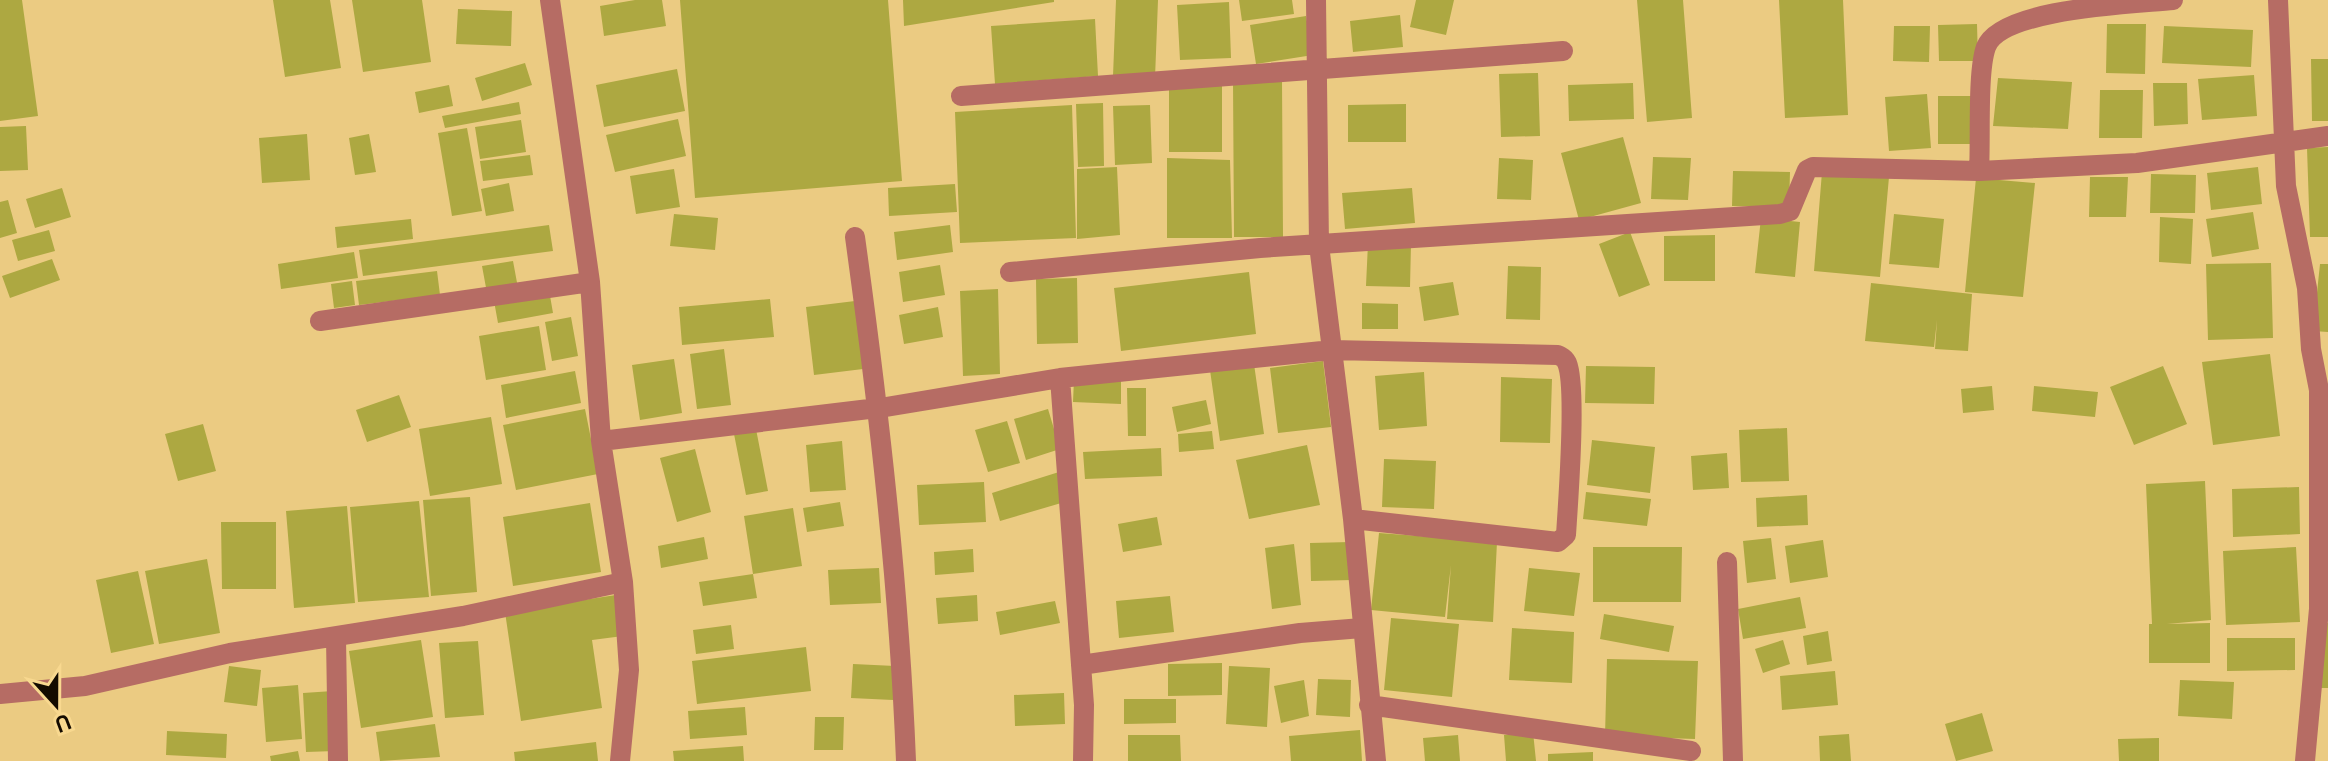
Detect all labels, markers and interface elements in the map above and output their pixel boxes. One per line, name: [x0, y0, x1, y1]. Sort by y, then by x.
north arrow: [16, 665, 96, 745]
text: U: [51, 708, 75, 739]

